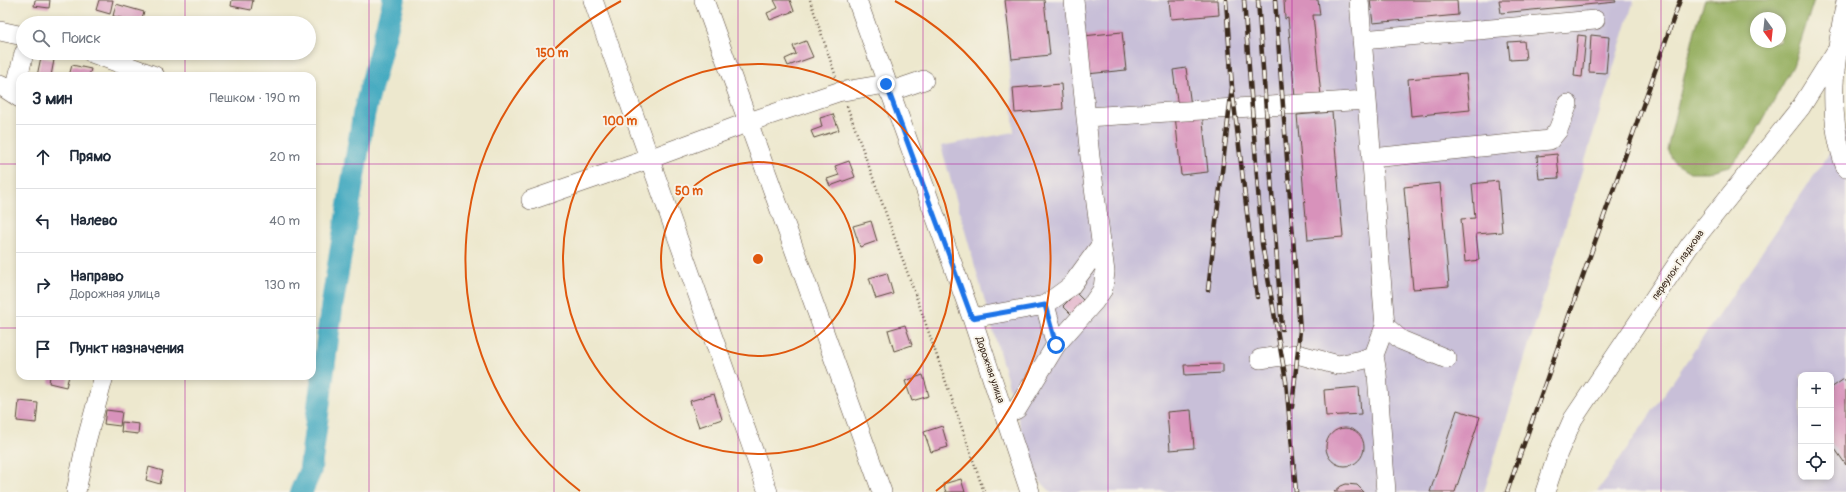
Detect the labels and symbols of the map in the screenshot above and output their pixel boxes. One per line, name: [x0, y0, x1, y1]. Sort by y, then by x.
north arrow: [1750, 12, 1786, 48]
text: 150 m: [536, 46, 569, 61]
route end: [877, 75, 895, 93]
text: 100 m: [603, 114, 638, 129]
text: 50 m: [675, 184, 703, 199]
street label: переулок Гладкова: [1649, 227, 1707, 302]
centre of rings: [751, 252, 765, 266]
street label: Дорожная улица: [973, 334, 1007, 405]
route start: [1047, 336, 1065, 354]

